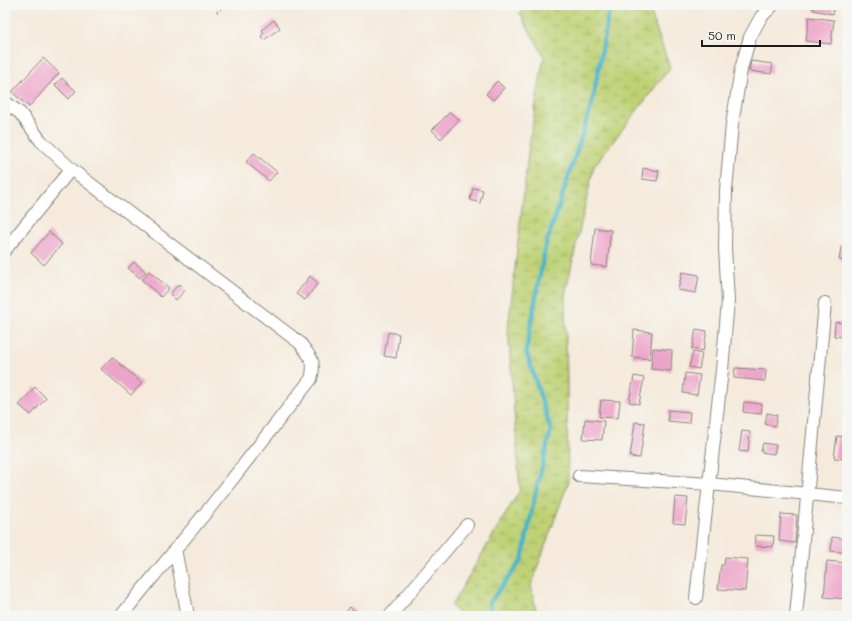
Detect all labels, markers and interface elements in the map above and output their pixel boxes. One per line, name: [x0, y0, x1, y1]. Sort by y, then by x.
scale bar: [702, 22, 820, 48]
text: 50 m: [708, 27, 736, 43]

